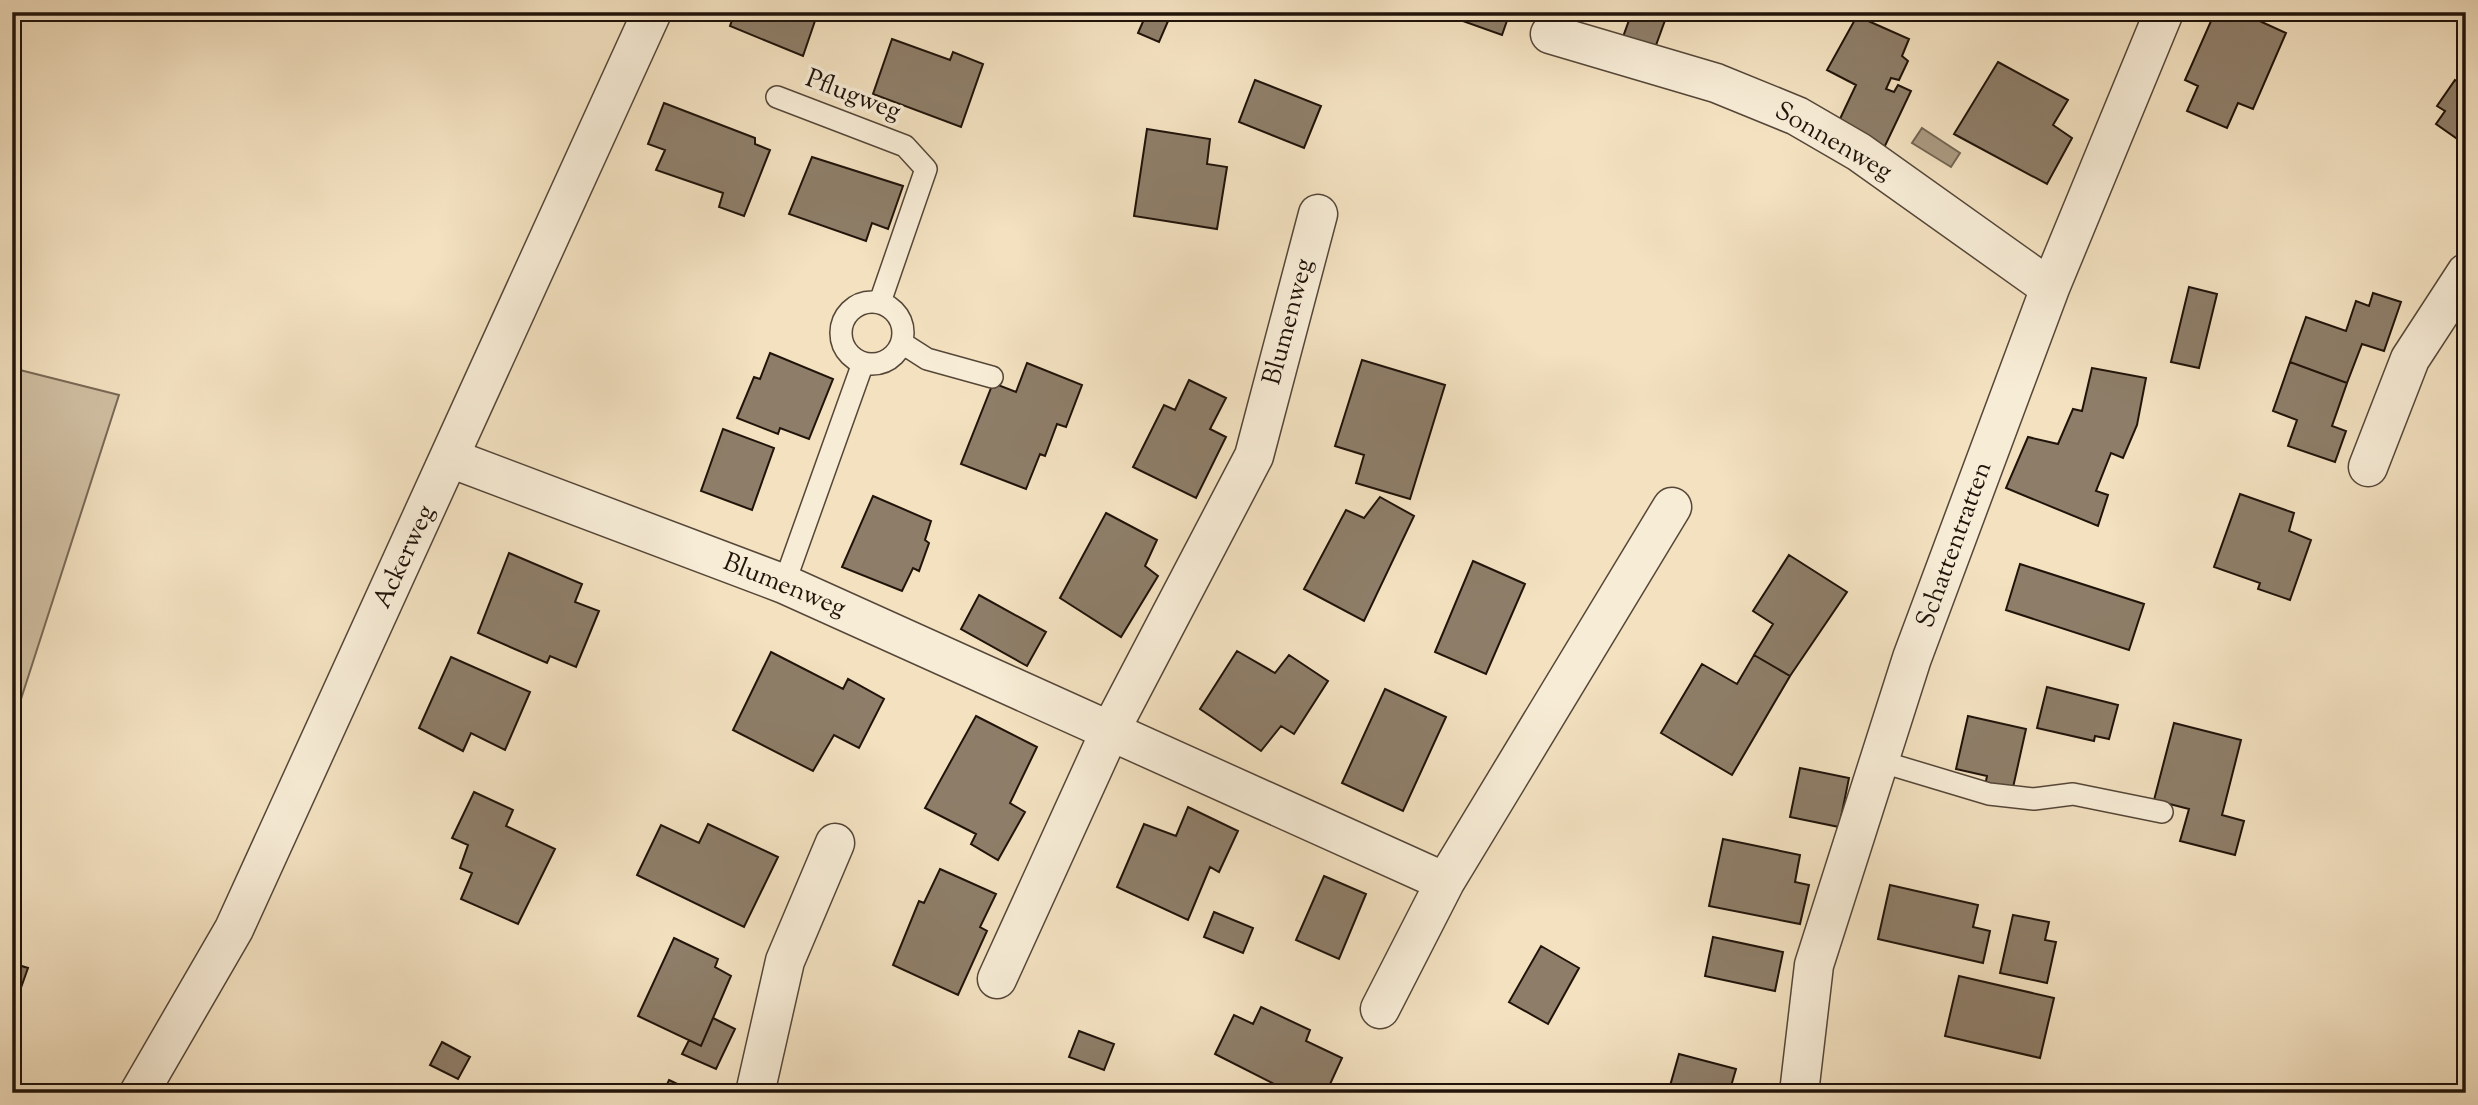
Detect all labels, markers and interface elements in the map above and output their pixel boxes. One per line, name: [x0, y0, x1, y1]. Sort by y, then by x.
street label: Pflugweg: [800, 61, 906, 131]
street label: Sonnenweg: [1767, 93, 1899, 191]
street label: Blumenweg: [1254, 255, 1324, 389]
street label: Schattentratten: [1908, 457, 2002, 633]
street label: Ackerweg: [365, 499, 445, 615]
street label: Blumenweg: [717, 545, 851, 627]

